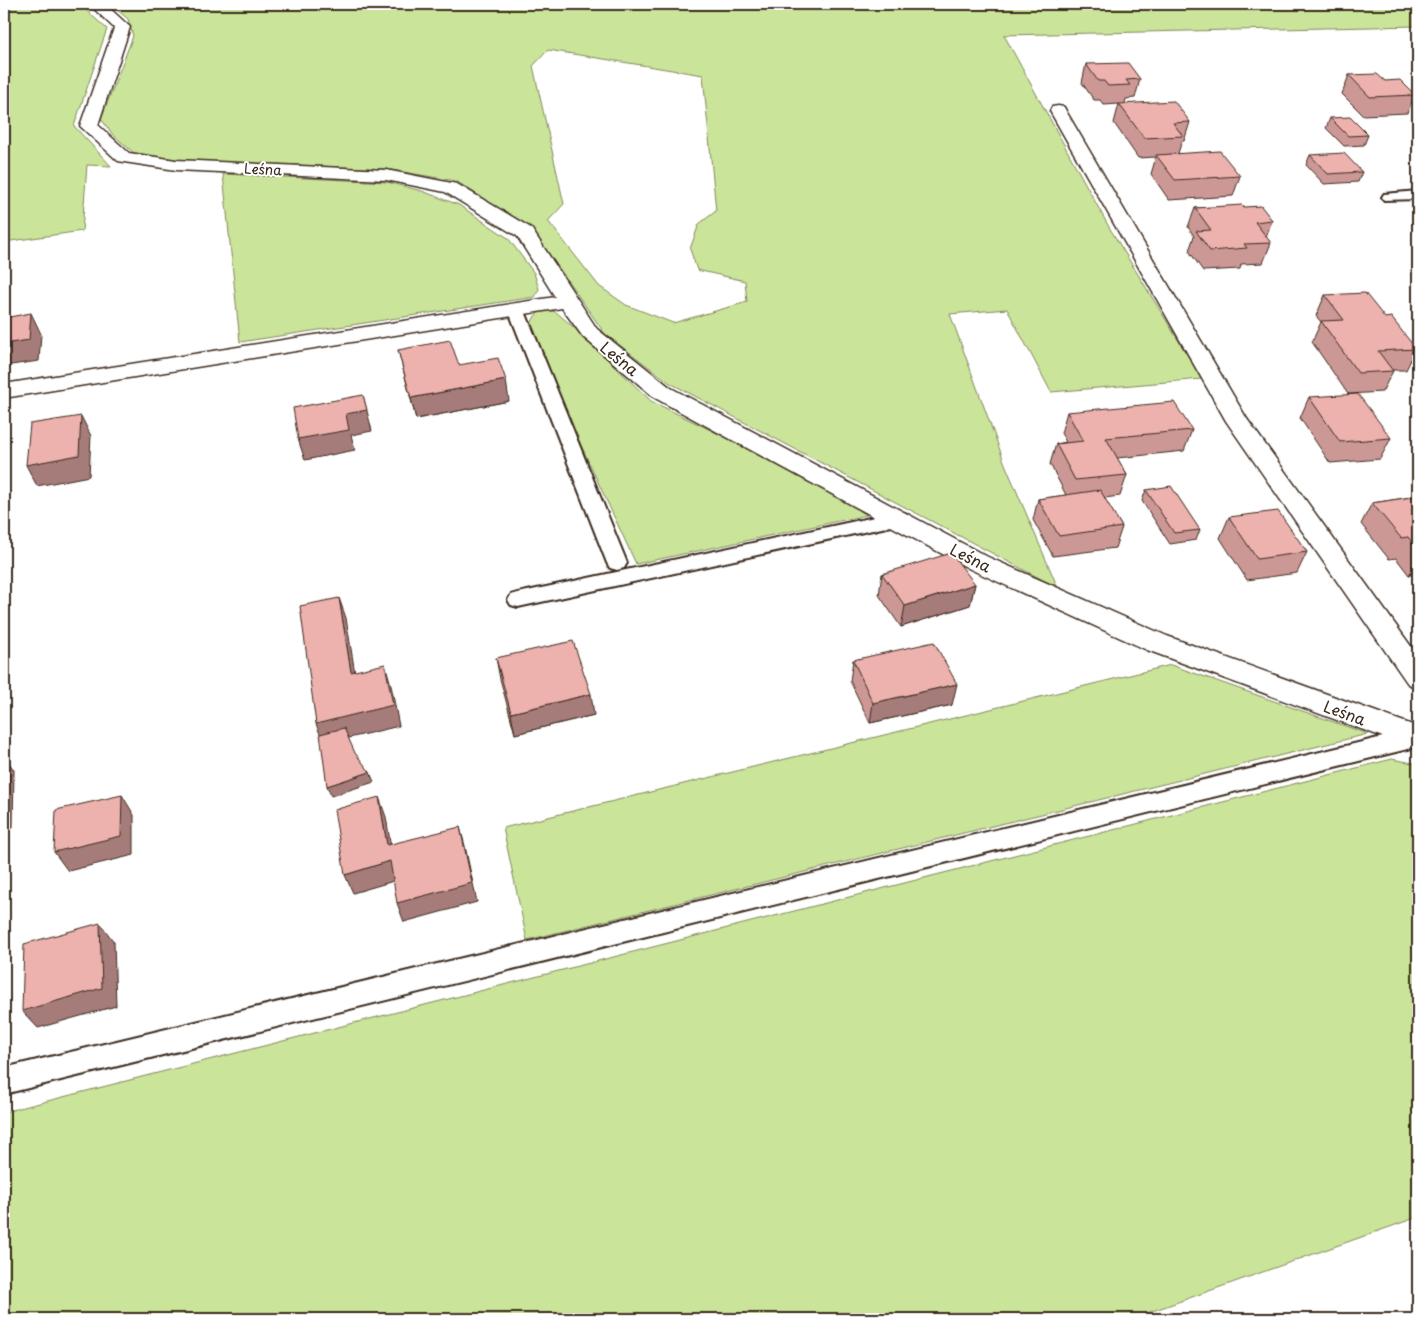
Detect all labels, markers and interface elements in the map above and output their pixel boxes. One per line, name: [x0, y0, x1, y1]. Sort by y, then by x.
street label: Leśna: [244, 158, 283, 180]
street label: Leśna: [596, 335, 644, 381]
street label: Leśna: [946, 537, 996, 578]
street label: Leśna: [1321, 693, 1369, 731]

